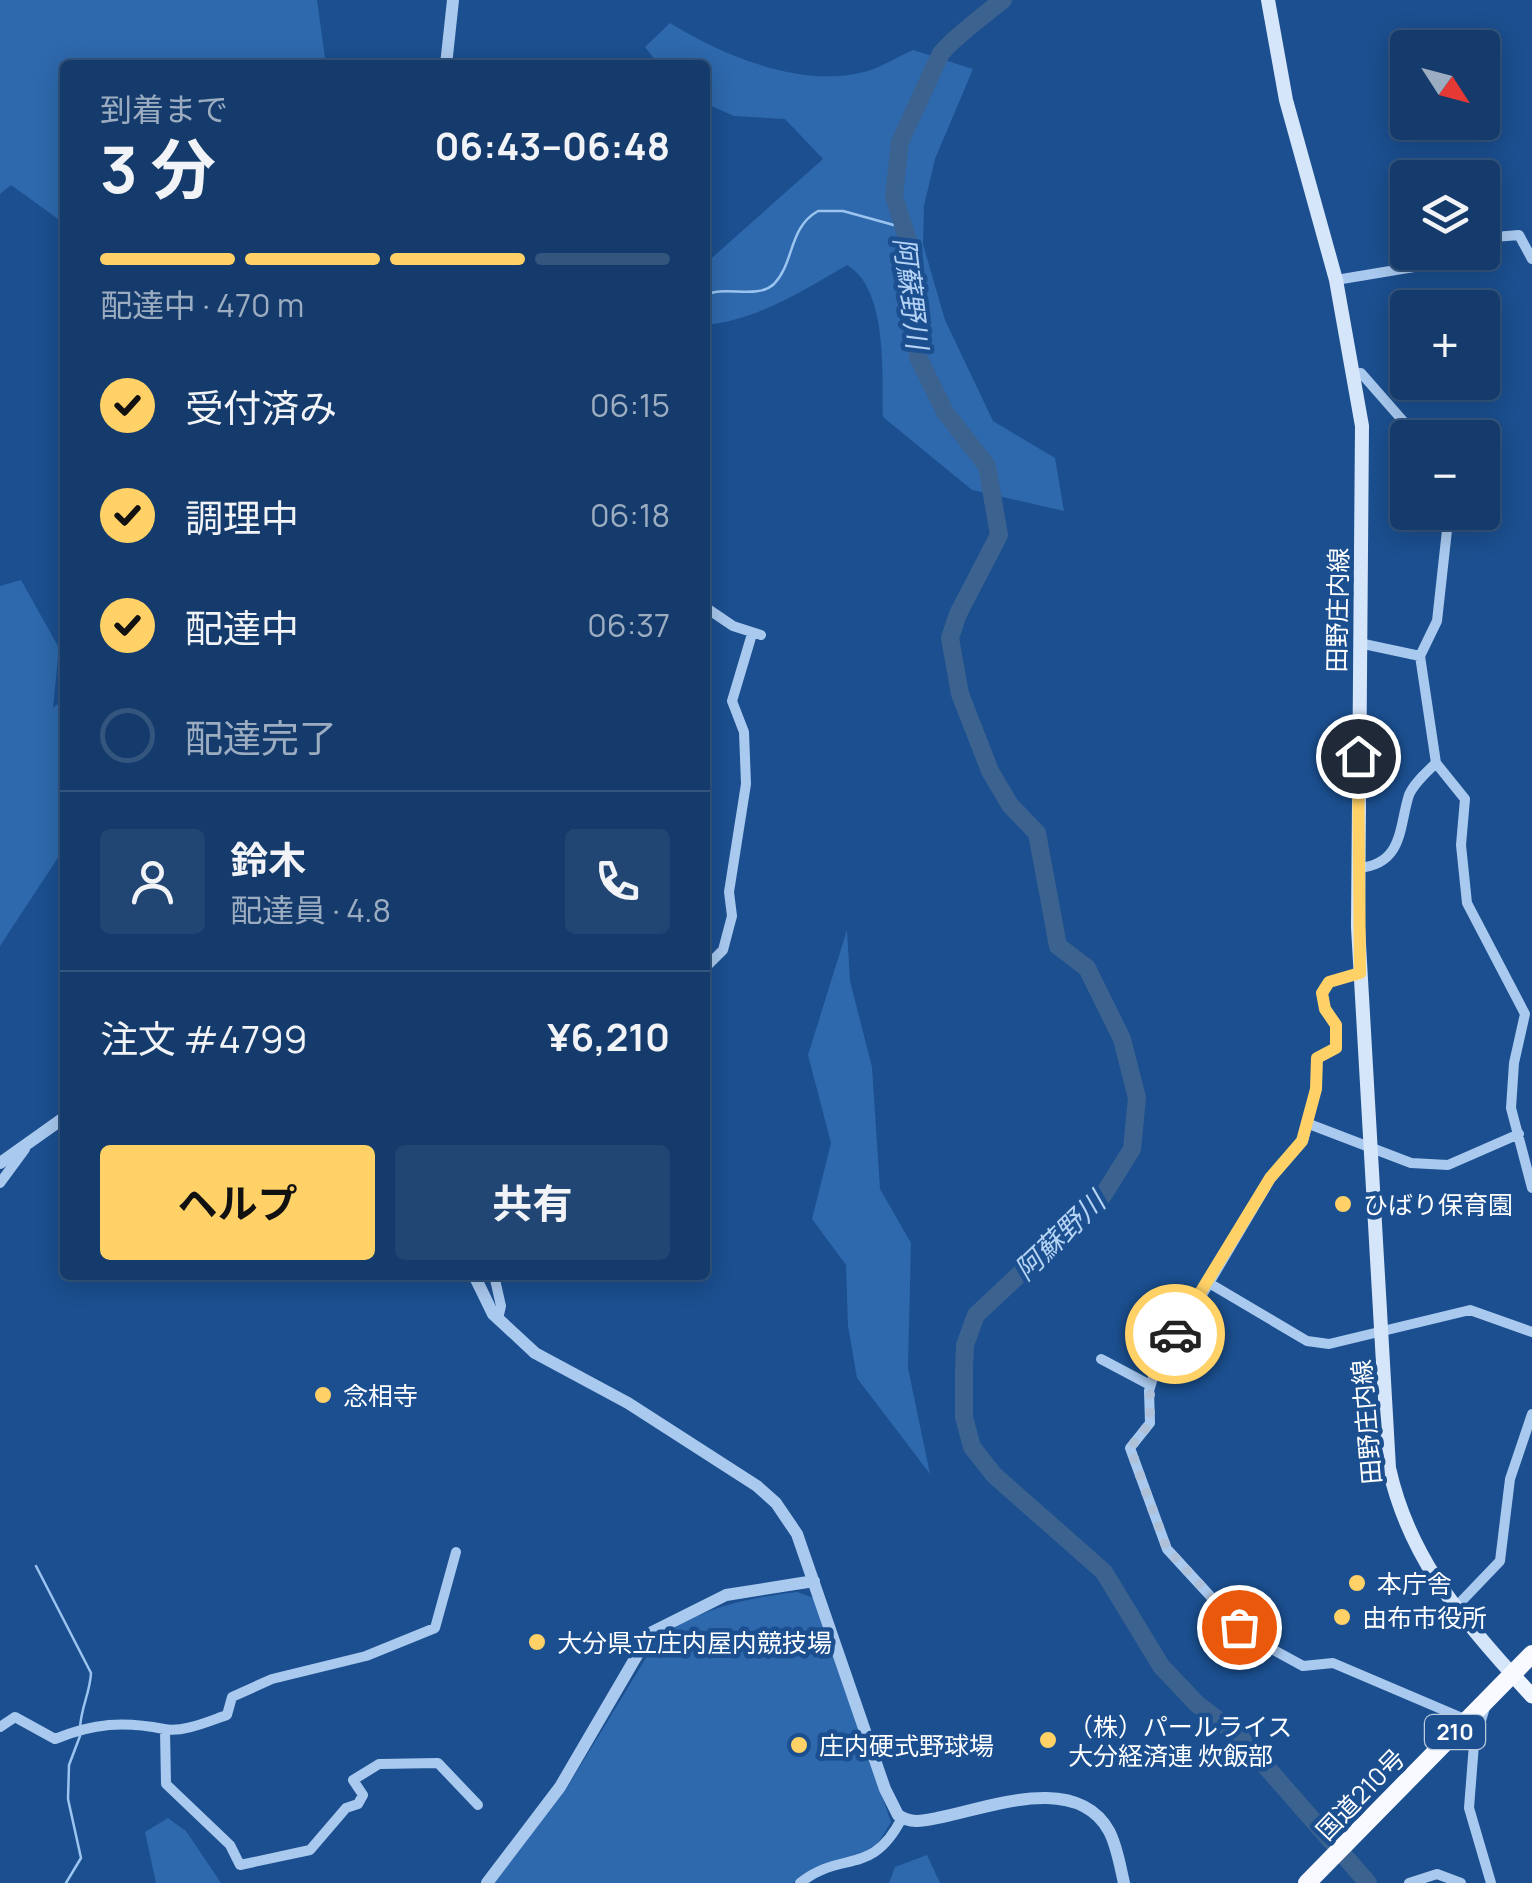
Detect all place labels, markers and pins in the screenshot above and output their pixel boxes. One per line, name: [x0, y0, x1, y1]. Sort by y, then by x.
pin: [1316, 714, 1401, 799]
place label: ひばり保育園: [1363, 1187, 1513, 1222]
marker: ひばり保育園: [1332, 1193, 1354, 1215]
place label: 念相寺: [343, 1378, 418, 1413]
marker: 念相寺: [312, 1384, 334, 1406]
place label: 本庁舎: [1377, 1566, 1452, 1601]
marker: 本庁舎: [1346, 1572, 1368, 1594]
pin: [1197, 1585, 1282, 1670]
place label: 由布市役所: [1362, 1600, 1487, 1635]
marker: 由布市役所: [1331, 1606, 1353, 1628]
place label: 大分県立庄内屋内競技場: [557, 1625, 832, 1660]
marker: 大分県立庄内屋内競技場: [526, 1631, 548, 1653]
place label: （株）パールライス 大分経済連 炊飯部: [1068, 1709, 1292, 1773]
place label: 庄内硬式野球場: [819, 1728, 994, 1763]
marker: （株）パールライス 大分経済連 炊飯部: [1037, 1729, 1059, 1751]
marker: 庄内硬式野球場: [788, 1734, 810, 1756]

